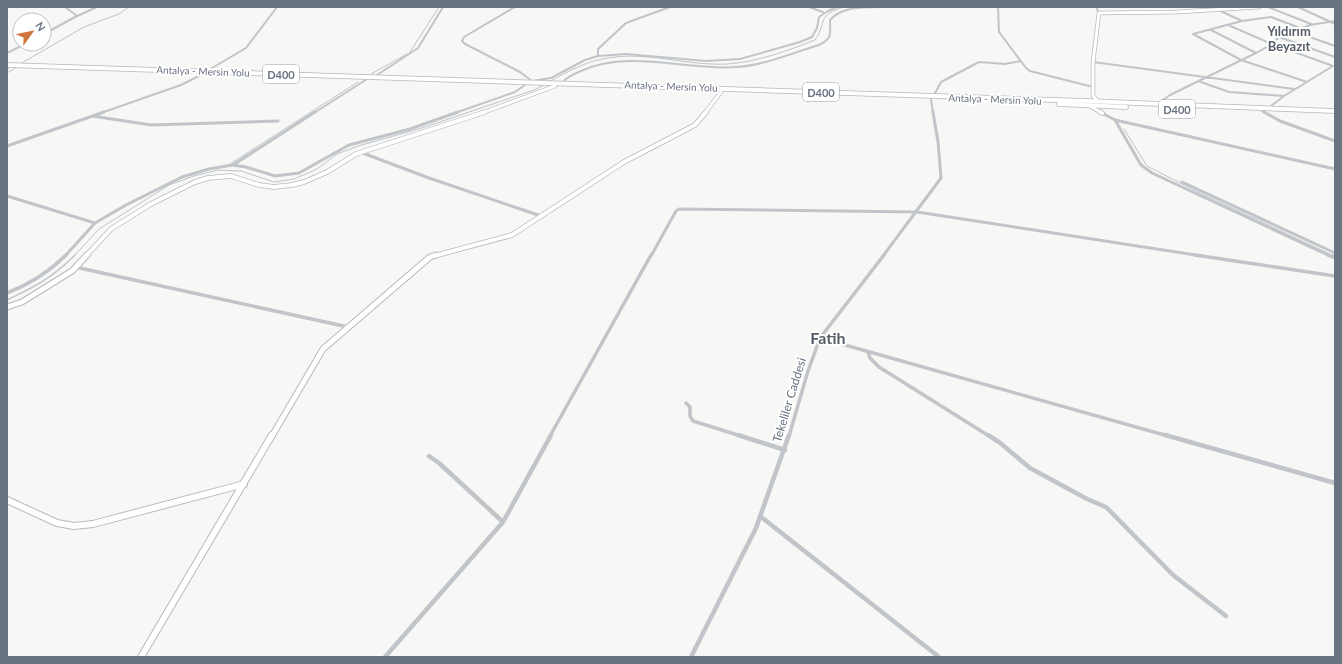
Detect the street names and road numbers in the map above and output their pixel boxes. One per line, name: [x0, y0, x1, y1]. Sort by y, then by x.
street label: Antalya - Mersin Yolu: [156, 63, 250, 79]
road number: D400: [263, 65, 299, 83]
street label: Antalya - Mersin Yolu: [624, 78, 718, 94]
road number: D400: [803, 83, 839, 101]
street label: Antalya - Mersin Yolu: [948, 91, 1042, 107]
road number: D400: [1159, 100, 1195, 118]
street label: Tekeliler Caddesi: [769, 356, 809, 444]

